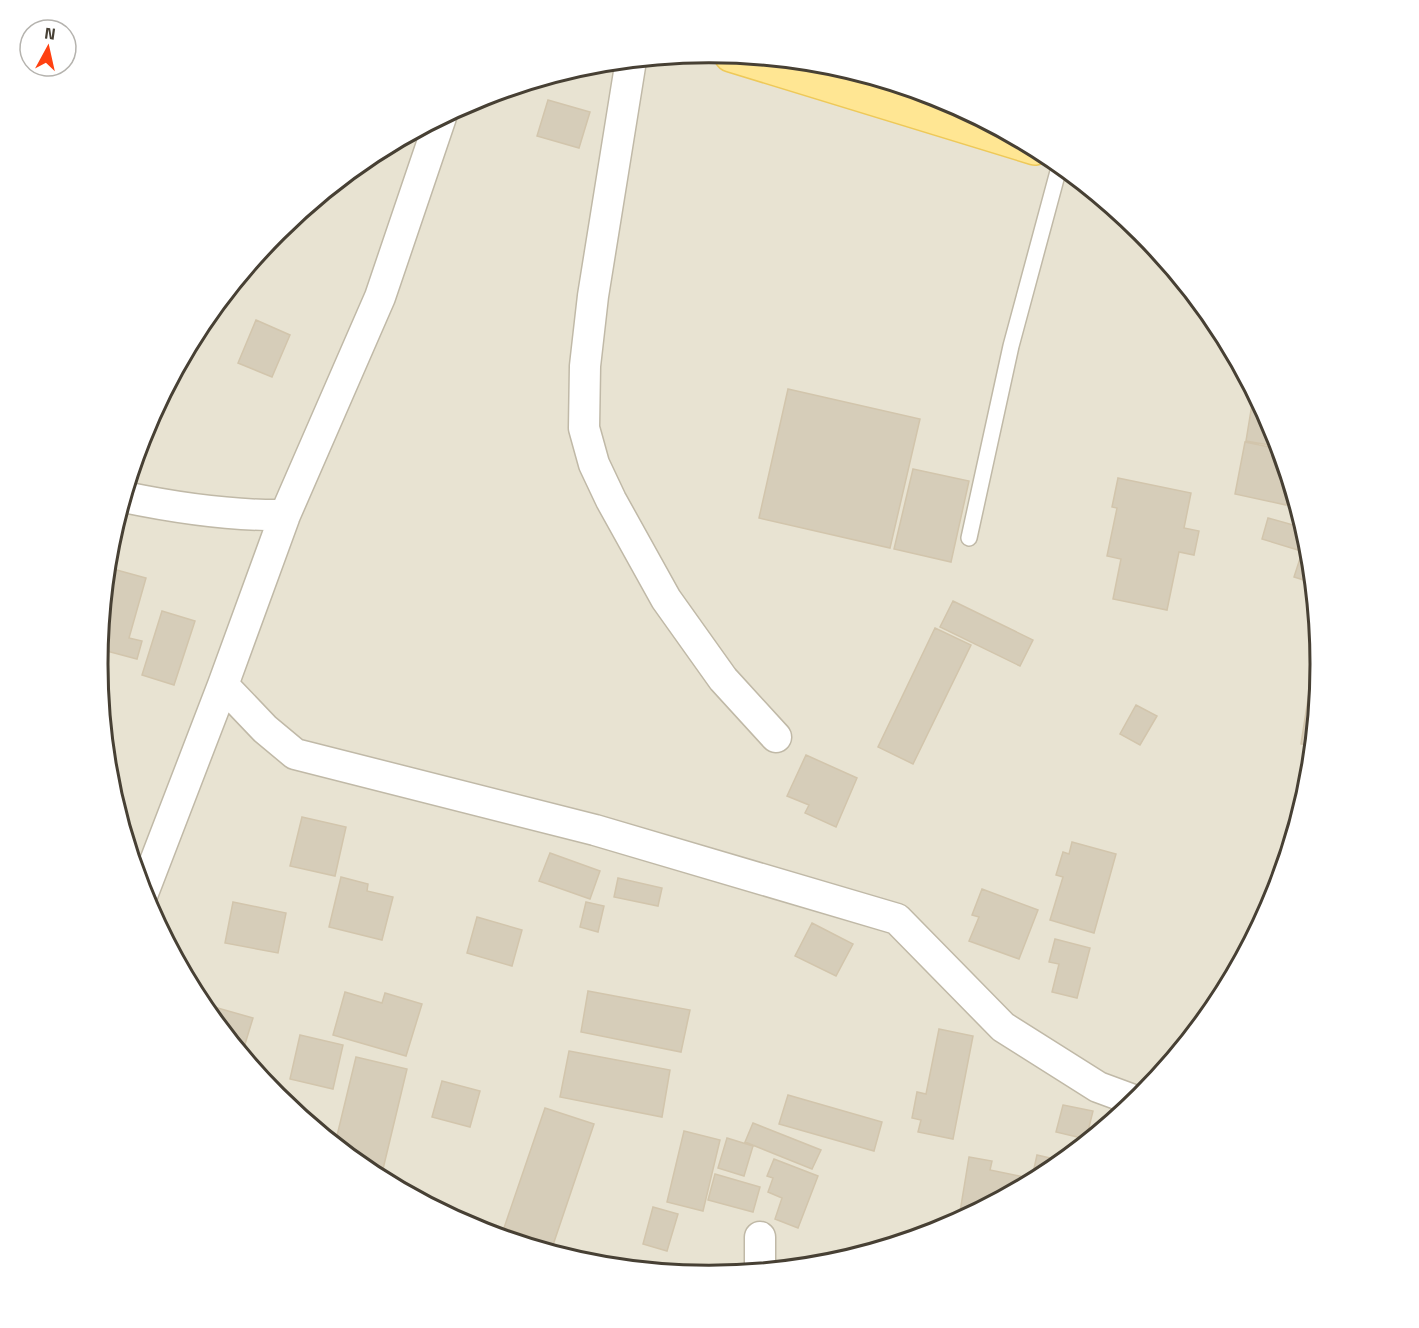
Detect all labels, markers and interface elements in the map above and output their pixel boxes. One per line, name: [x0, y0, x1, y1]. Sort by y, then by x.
north arrow: [18, 18, 78, 78]
text: N: [43, 20, 57, 46]

